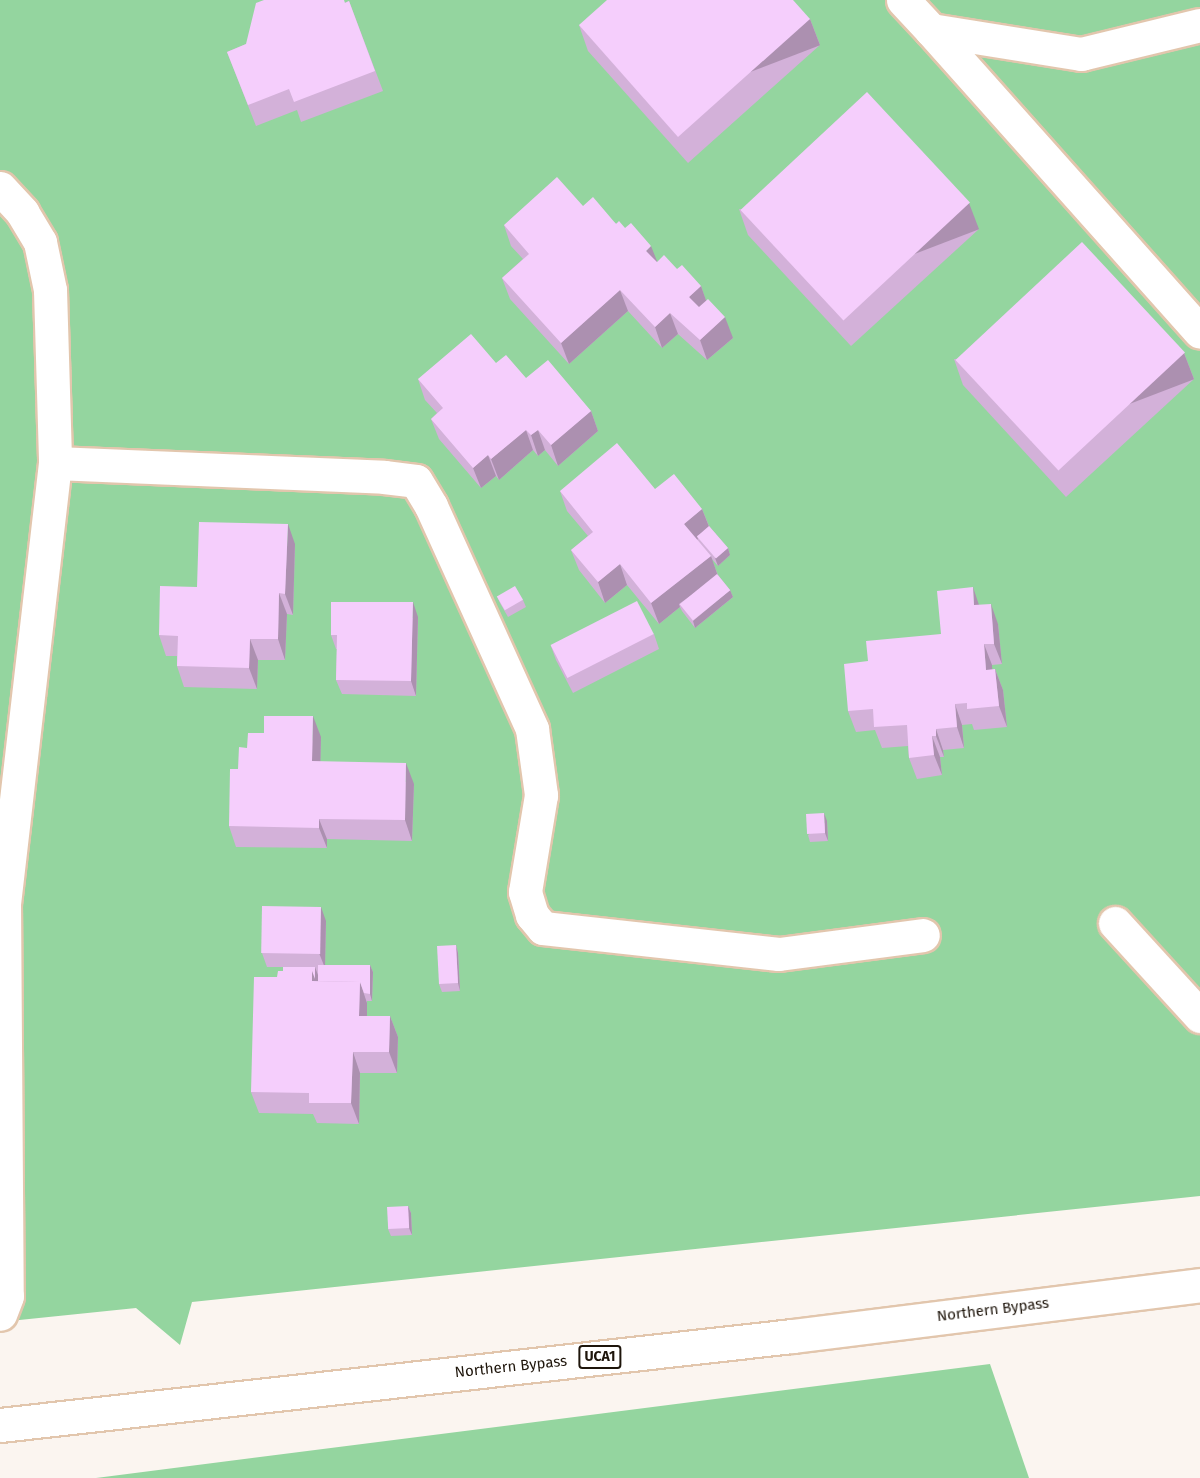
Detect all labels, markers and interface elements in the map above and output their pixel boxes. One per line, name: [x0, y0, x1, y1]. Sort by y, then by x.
street label: Northern Bypass: [936, 1294, 1050, 1326]
road number: UCA1: [578, 1346, 622, 1368]
street label: Northern Bypass: [454, 1352, 568, 1382]

